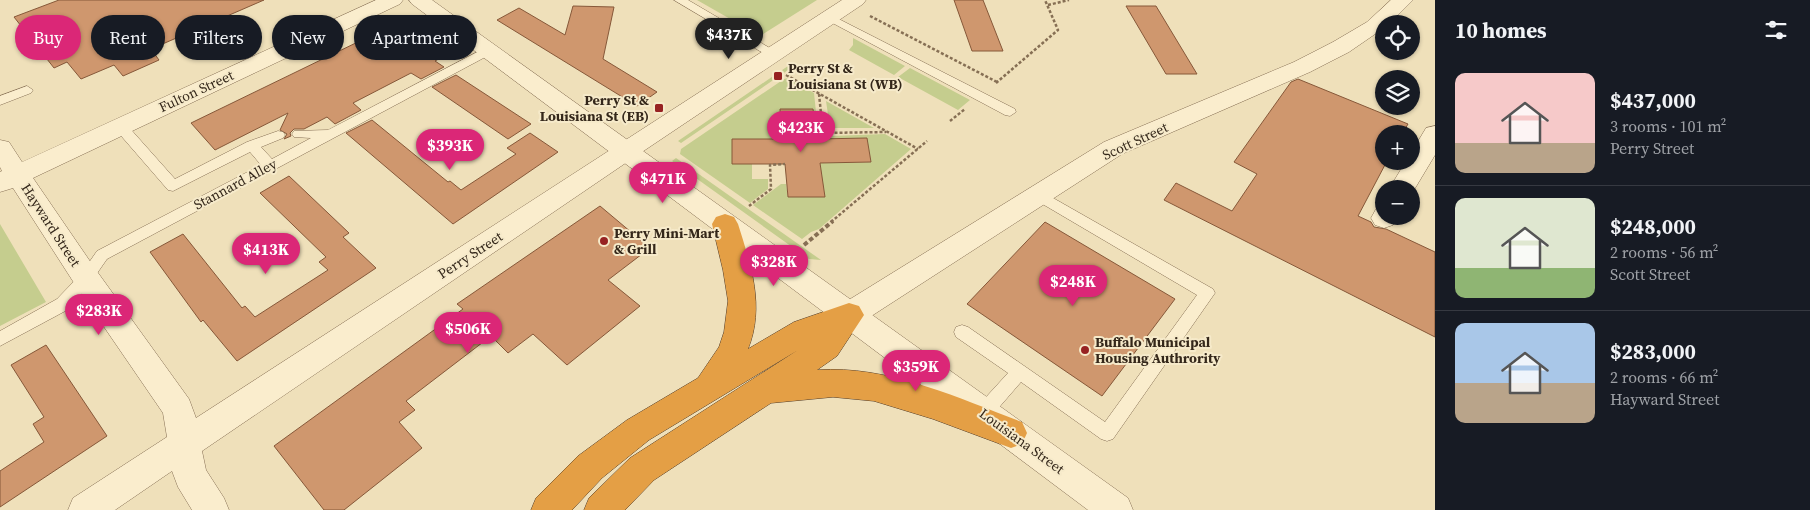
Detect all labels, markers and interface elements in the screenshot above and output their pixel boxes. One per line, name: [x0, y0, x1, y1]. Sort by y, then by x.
chip: Buy: [15, 15, 81, 60]
chip: Rent: [91, 15, 165, 60]
chip: Filters: [175, 15, 262, 60]
chip: New: [272, 15, 344, 60]
chip: Apartment: [354, 15, 477, 60]
map controls: [1375, 15, 1420, 225]
button: locate: [1375, 15, 1420, 60]
text: 10 homes: [1455, 16, 1547, 45]
icon: filters: [1762, 16, 1790, 44]
pin: $437K: [694, 18, 764, 60]
text: $437K: [706, 23, 752, 45]
place label: Perry St & Louisiana St (WB): [788, 58, 903, 94]
street label: Fulton Street: [155, 65, 237, 117]
marker: Perry St & Louisiana St (WB): [772, 70, 784, 82]
button: layers: [1375, 70, 1420, 115]
text: $437,000: [1610, 86, 1696, 115]
place label: Perry St & Louisiana St (EB): [540, 90, 649, 126]
icon: home: [1495, 93, 1555, 153]
marker: Perry St & Louisiana St (EB): [653, 102, 665, 114]
pin: $423K: [766, 110, 836, 153]
text: 3 rooms · 101 m²: [1610, 115, 1726, 137]
text: $423K: [778, 116, 824, 138]
street label: Scott Street: [1099, 117, 1171, 165]
button: +: [1375, 125, 1420, 170]
pin: $393K: [415, 128, 485, 171]
text: $393K: [427, 134, 473, 156]
text: Perry Street: [1610, 137, 1694, 159]
street label: Stannard Alley: [190, 153, 281, 214]
pin: $471K: [628, 162, 698, 204]
text: $471K: [640, 167, 686, 189]
street label: Hayward Street: [17, 179, 86, 271]
button: −: [1375, 180, 1420, 225]
text: $248,000: [1610, 212, 1696, 241]
icon: home: [1495, 218, 1555, 278]
place label: Perry Mini-Mart & Grill: [614, 223, 720, 259]
street label: Perry Street: [434, 226, 507, 283]
pin: $413K: [231, 232, 301, 275]
marker: Perry Mini-Mart & Grill: [598, 235, 610, 247]
text: $413K: [243, 238, 289, 260]
text: 2 rooms · 56 m²: [1610, 241, 1718, 263]
pin: $328K: [739, 244, 809, 287]
text: $328K: [751, 250, 797, 272]
text: Scott Street: [1610, 263, 1690, 285]
pin: $248K: [1038, 264, 1108, 307]
text: $248K: [1050, 270, 1096, 292]
pin: $283K: [64, 294, 134, 336]
text: $283K: [76, 299, 122, 321]
pin: $506K: [433, 312, 503, 354]
text: $506K: [445, 317, 491, 339]
place label: Buffalo Municipal Housing Authrority: [1095, 332, 1221, 368]
text: $283,000: [1610, 337, 1696, 366]
icon: home: [1495, 343, 1555, 403]
marker: Buffalo Municipal Housing Authrority: [1079, 344, 1091, 356]
pin: $359K: [881, 350, 951, 392]
text: $359K: [893, 355, 939, 377]
text: 2 rooms · 66 m²: [1610, 366, 1718, 388]
text: Hayward Street: [1610, 388, 1719, 410]
street label: Louisiana Street: [975, 403, 1069, 479]

